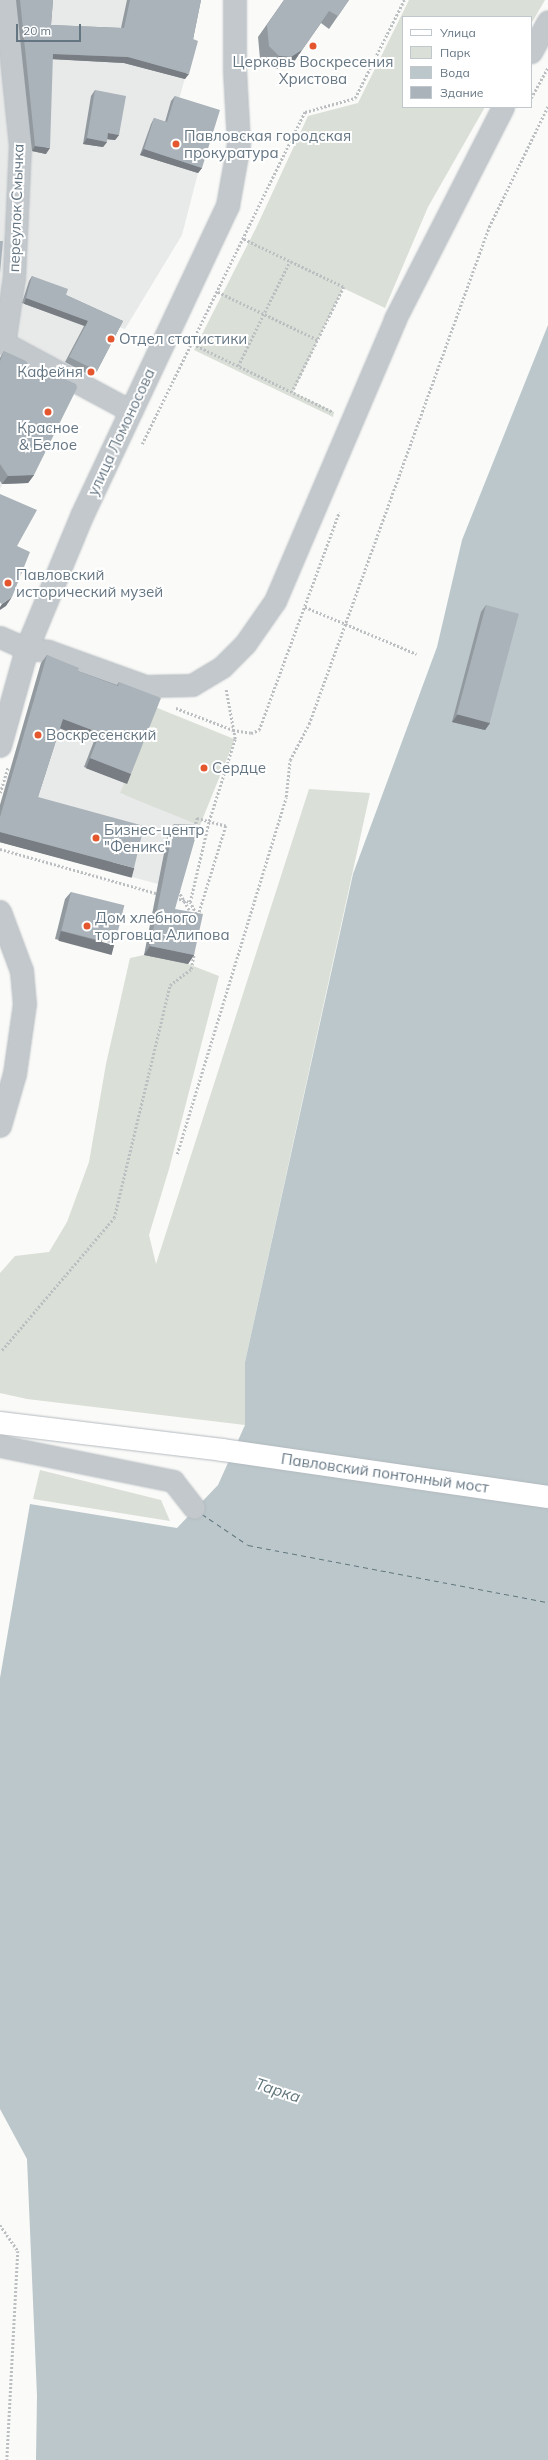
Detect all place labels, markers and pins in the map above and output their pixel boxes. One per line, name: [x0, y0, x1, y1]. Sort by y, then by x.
marker: Церковь Воскресения Христова: [308, 41, 318, 51]
place label: Церковь Воскресения Христова: [233, 52, 393, 87]
place label: Павловская городская прокуратура: [184, 126, 351, 161]
marker: Павловская городская прокуратура: [171, 139, 181, 149]
place label: Отдел статистики: [119, 330, 247, 348]
marker: Отдел статистики: [106, 334, 116, 344]
place label: Кафейня: [17, 363, 83, 381]
marker: Кафейня: [86, 367, 96, 377]
marker: Красное & Белое: [43, 407, 53, 417]
place label: Красное & Белое: [17, 418, 79, 453]
place label: Павловский исторический музей: [16, 565, 163, 600]
marker: Павловский исторический музей: [3, 578, 13, 588]
place label: Воскресенский: [46, 726, 156, 744]
marker: Воскресенский: [33, 730, 43, 740]
place label: Сердце: [212, 759, 266, 777]
marker: Сердце: [199, 763, 209, 773]
place label: Бизнес-центр "Феникс": [104, 820, 204, 855]
marker: Бизнес-центр "Феникс": [91, 833, 101, 843]
place label: Дом хлебного торговца Алипова: [95, 908, 230, 943]
marker: Дом хлебного торговца Алипова: [82, 921, 92, 931]

